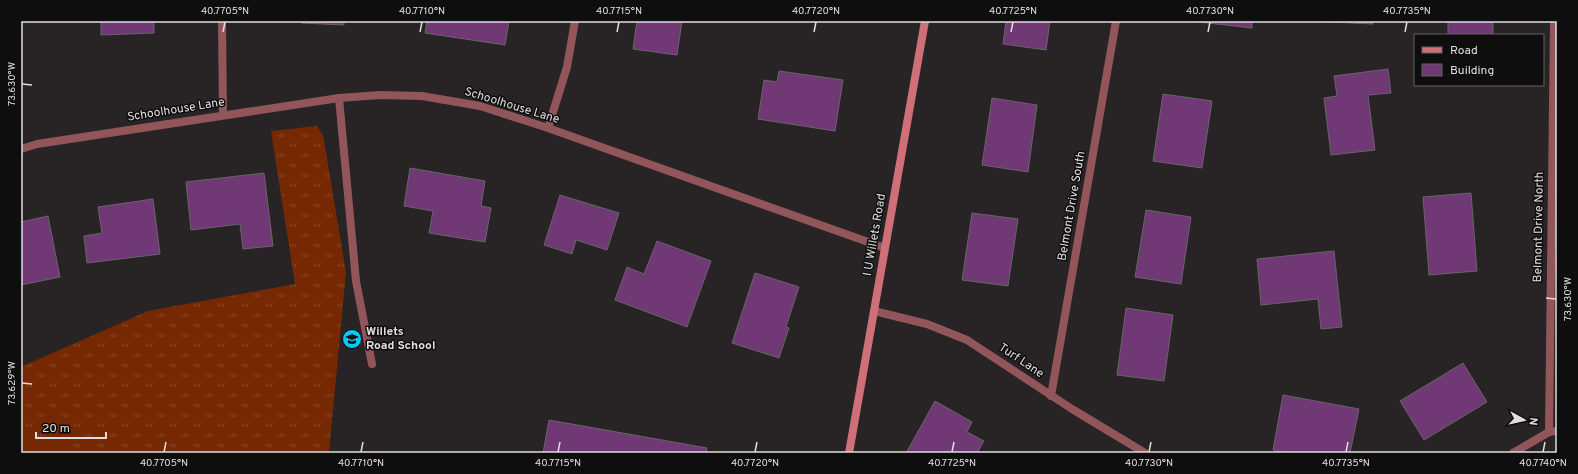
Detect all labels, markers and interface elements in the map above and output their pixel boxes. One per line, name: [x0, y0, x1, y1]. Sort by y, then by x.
text: 40.7705°N: [201, 5, 249, 18]
text: 40.7710°N: [399, 5, 445, 18]
text: 40.7715°N: [596, 5, 642, 18]
text: 40.7720°N: [792, 5, 840, 18]
text: 40.7725°N: [989, 5, 1037, 18]
text: 40.7730°N: [1186, 5, 1234, 18]
text: 40.7735°N: [1383, 5, 1431, 18]
legend: [1414, 34, 1544, 86]
text: Road: [1450, 43, 1478, 59]
text: 73.630°W: [6, 62, 19, 106]
text: Building: [1450, 63, 1494, 79]
street label: Schoolhouse Lane: [463, 84, 561, 128]
street label: Schoolhouse Lane: [126, 94, 226, 126]
street label: Belmont Drive South: [1054, 150, 1090, 262]
street label: Belmont Drive North: [1530, 171, 1548, 283]
street label: I U Willets Road: [860, 193, 890, 277]
text: 73.630°W: [1562, 277, 1575, 321]
place label: Willets Road School: [366, 324, 435, 354]
school or university icon: Willets Road School: [341, 328, 363, 350]
street label: Turf Lane: [995, 340, 1047, 382]
text: 73.629°W: [6, 361, 19, 405]
north arrow: [1504, 400, 1544, 440]
scale bar: [36, 414, 106, 440]
text: N: [1525, 416, 1540, 426]
text: 20 m: [42, 421, 70, 437]
text: 40.7705°N: [140, 457, 188, 470]
text: 40.7710°N: [338, 457, 384, 470]
text: 40.7715°N: [535, 457, 581, 470]
text: 40.7720°N: [731, 457, 779, 470]
text: 40.7725°N: [928, 457, 976, 470]
text: 40.7730°N: [1125, 457, 1173, 470]
text: 40.7735°N: [1322, 457, 1370, 470]
text: 40.7740°N: [1519, 457, 1567, 470]

